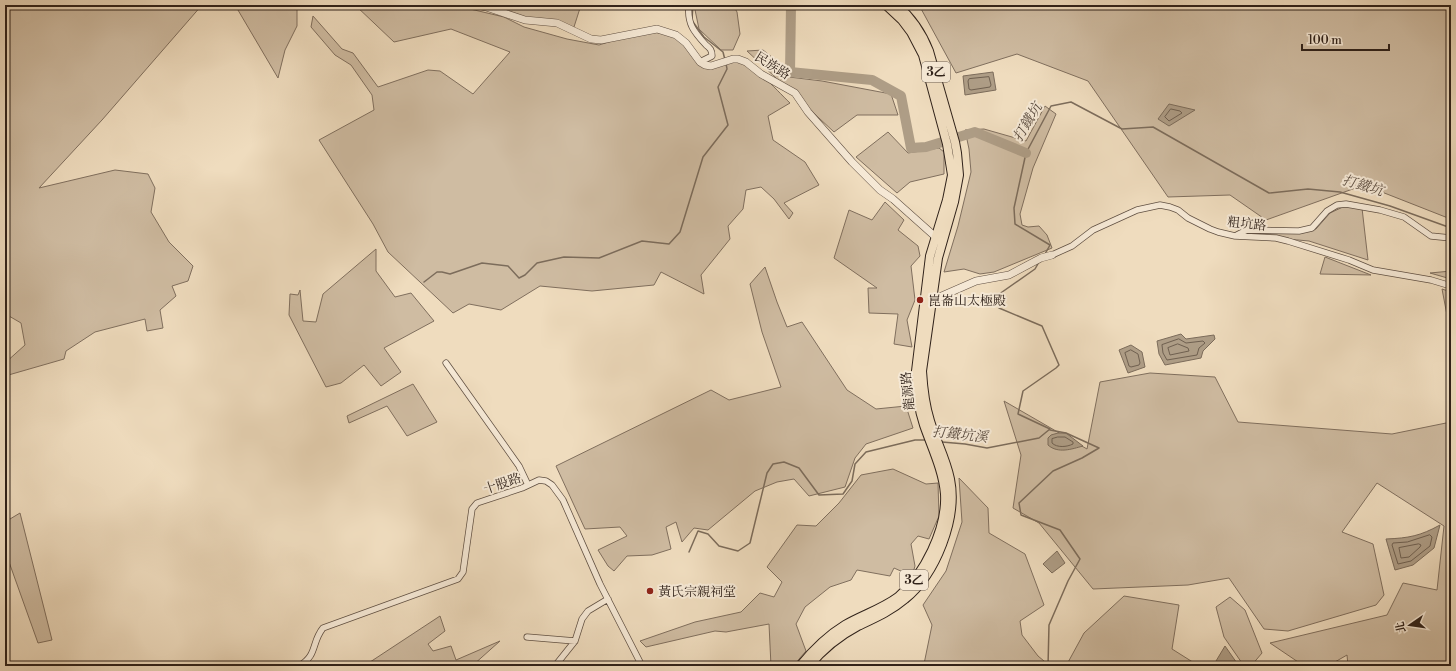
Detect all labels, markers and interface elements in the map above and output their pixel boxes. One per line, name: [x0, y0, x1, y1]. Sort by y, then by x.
scale bar: [1302, 26, 1389, 52]
text: 100 m: [1308, 33, 1342, 48]
street label: 民族路: [752, 49, 793, 83]
road number: 3乙: [922, 62, 950, 82]
water label: 打鐵坑: [1009, 98, 1047, 145]
water label: 打鐵坑: [1340, 172, 1387, 201]
street label: 粗坑路: [1227, 214, 1267, 234]
place label: 崑崙山太極殿: [928, 293, 1006, 309]
marker: 崑崙山太極殿: [915, 295, 925, 305]
street label: 龍源路: [898, 371, 918, 411]
water label: 打鐵坑溪: [931, 423, 991, 447]
street label: 十股路: [481, 470, 523, 498]
road number: 3乙: [900, 570, 928, 590]
place label: 黃氏宗親祠堂: [658, 584, 736, 600]
marker: 黃氏宗親祠堂: [645, 586, 655, 596]
north arrow: [1390, 605, 1430, 645]
text: 北: [1393, 620, 1409, 634]

